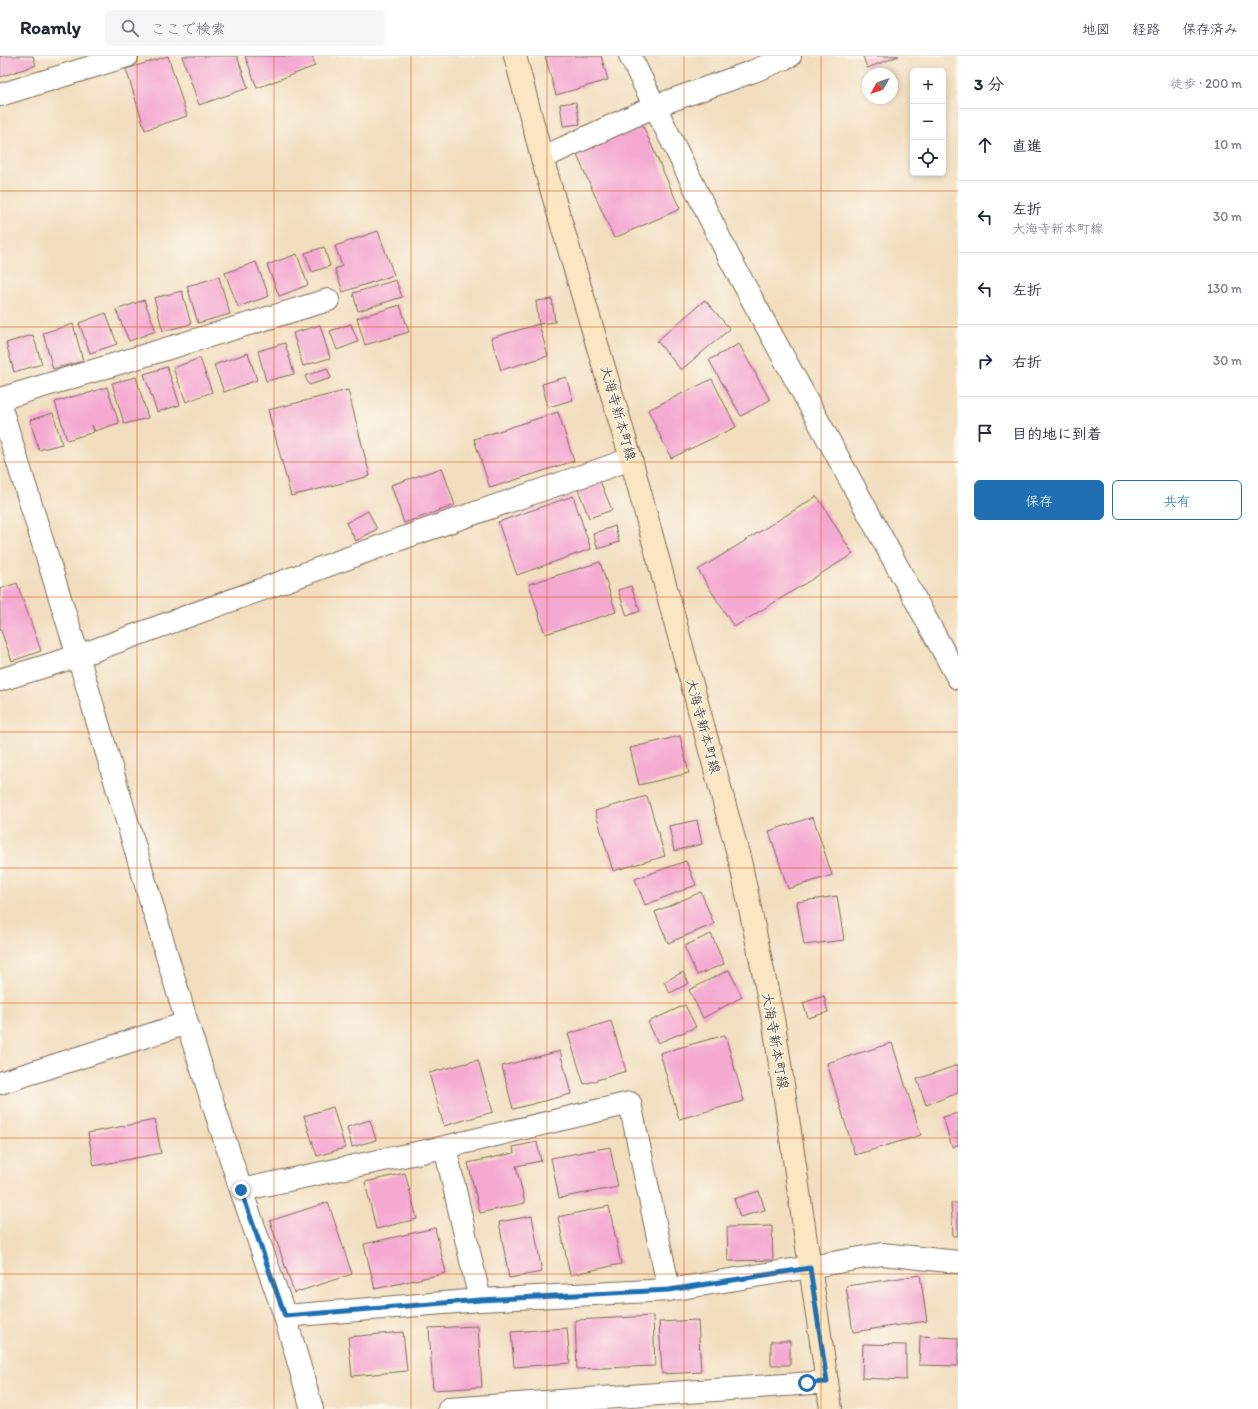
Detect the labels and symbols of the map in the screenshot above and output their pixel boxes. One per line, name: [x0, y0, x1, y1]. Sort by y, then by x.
north arrow: [862, 68, 898, 104]
street label: 大海寺新本町線: [596, 364, 640, 462]
street label: 大海寺新本町線: [682, 676, 724, 776]
street label: 大海寺新本町線: [758, 991, 792, 1091]
route end: [232, 1181, 250, 1199]
route start: [798, 1374, 816, 1392]

